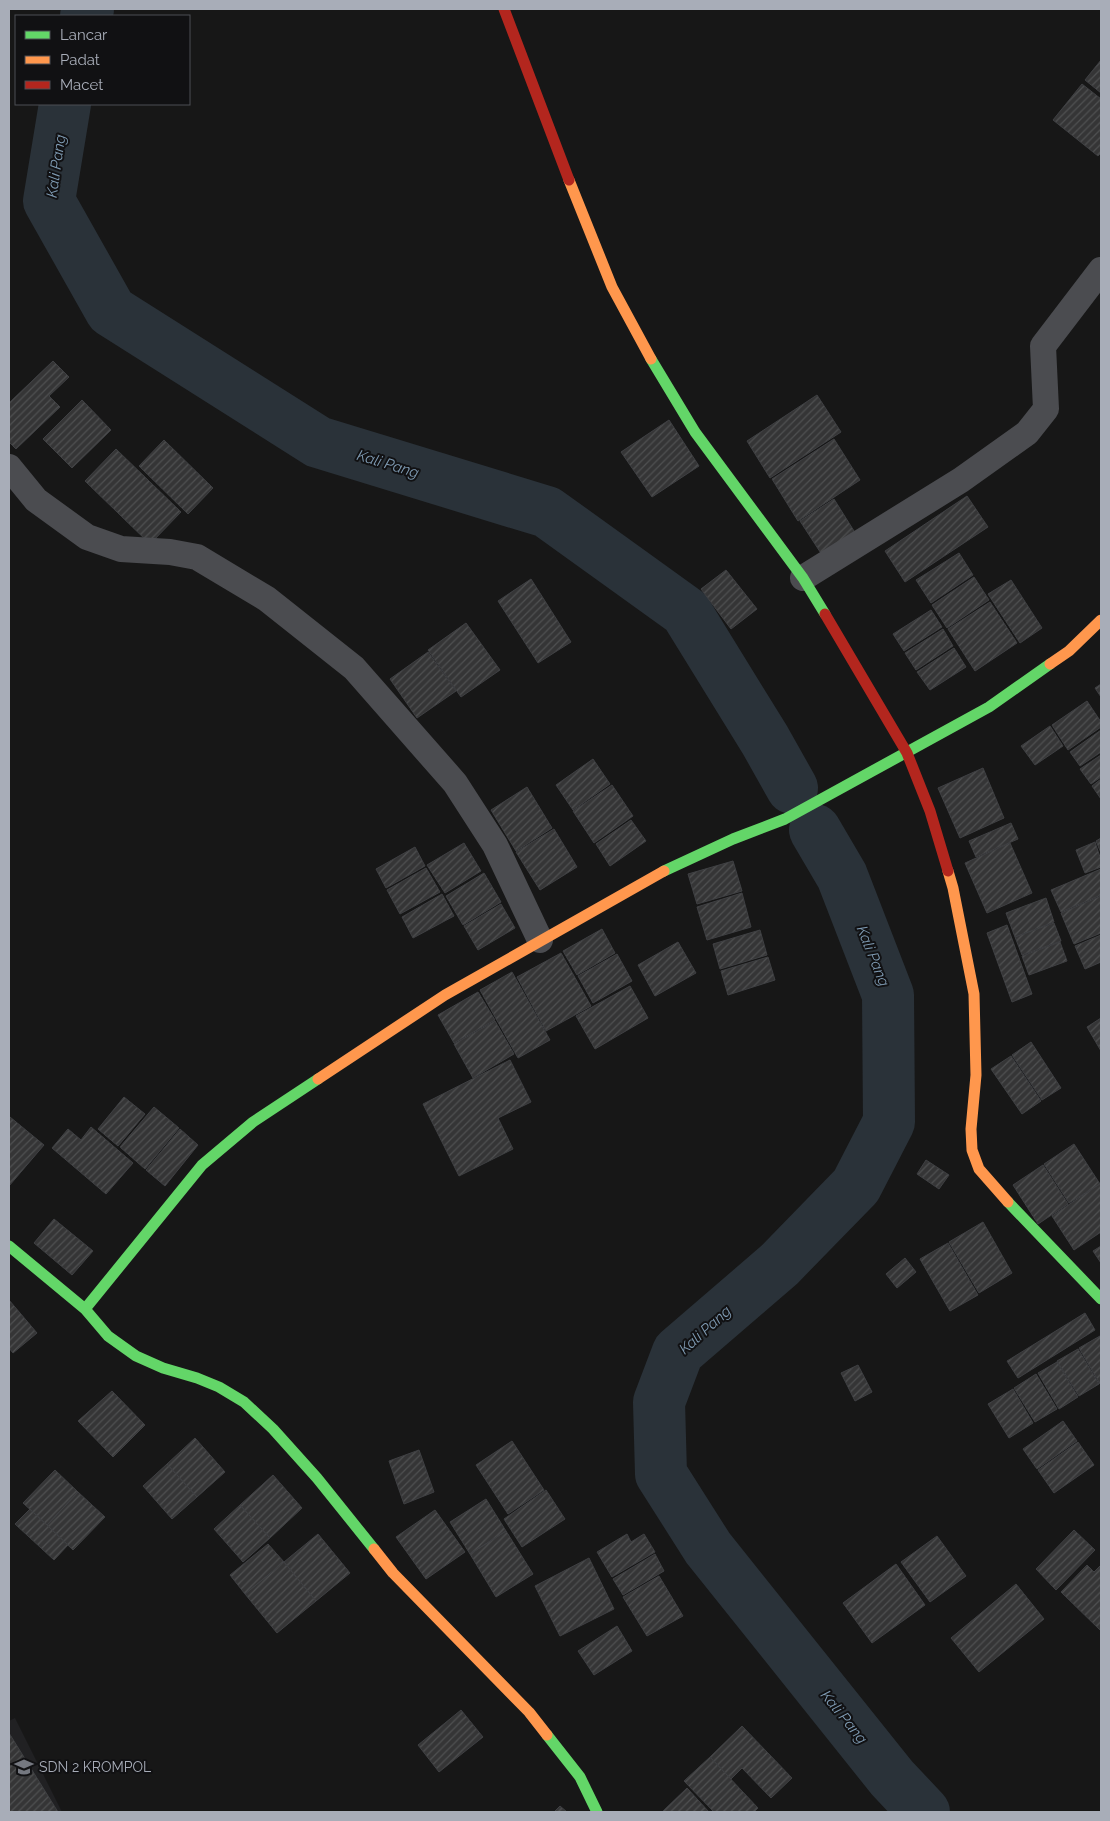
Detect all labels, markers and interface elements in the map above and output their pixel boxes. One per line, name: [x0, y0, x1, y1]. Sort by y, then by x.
legend: [15, 15, 190, 105]
text: Lancar: [60, 26, 108, 44]
text: Padat: [60, 51, 100, 69]
text: Macet: [60, 76, 103, 94]
water label: Kali Pang: [43, 133, 69, 199]
water label: Kali Pang: [355, 446, 421, 482]
water label: Kali Pang: [853, 923, 893, 989]
water label: Kali Pang: [675, 1302, 735, 1358]
water label: Kali Pang: [817, 1687, 871, 1748]
school or university icon: SDN 2 KROMPOL: [13, 1756, 35, 1778]
place label: SDN 2 KROMPOL: [39, 1759, 151, 1775]

